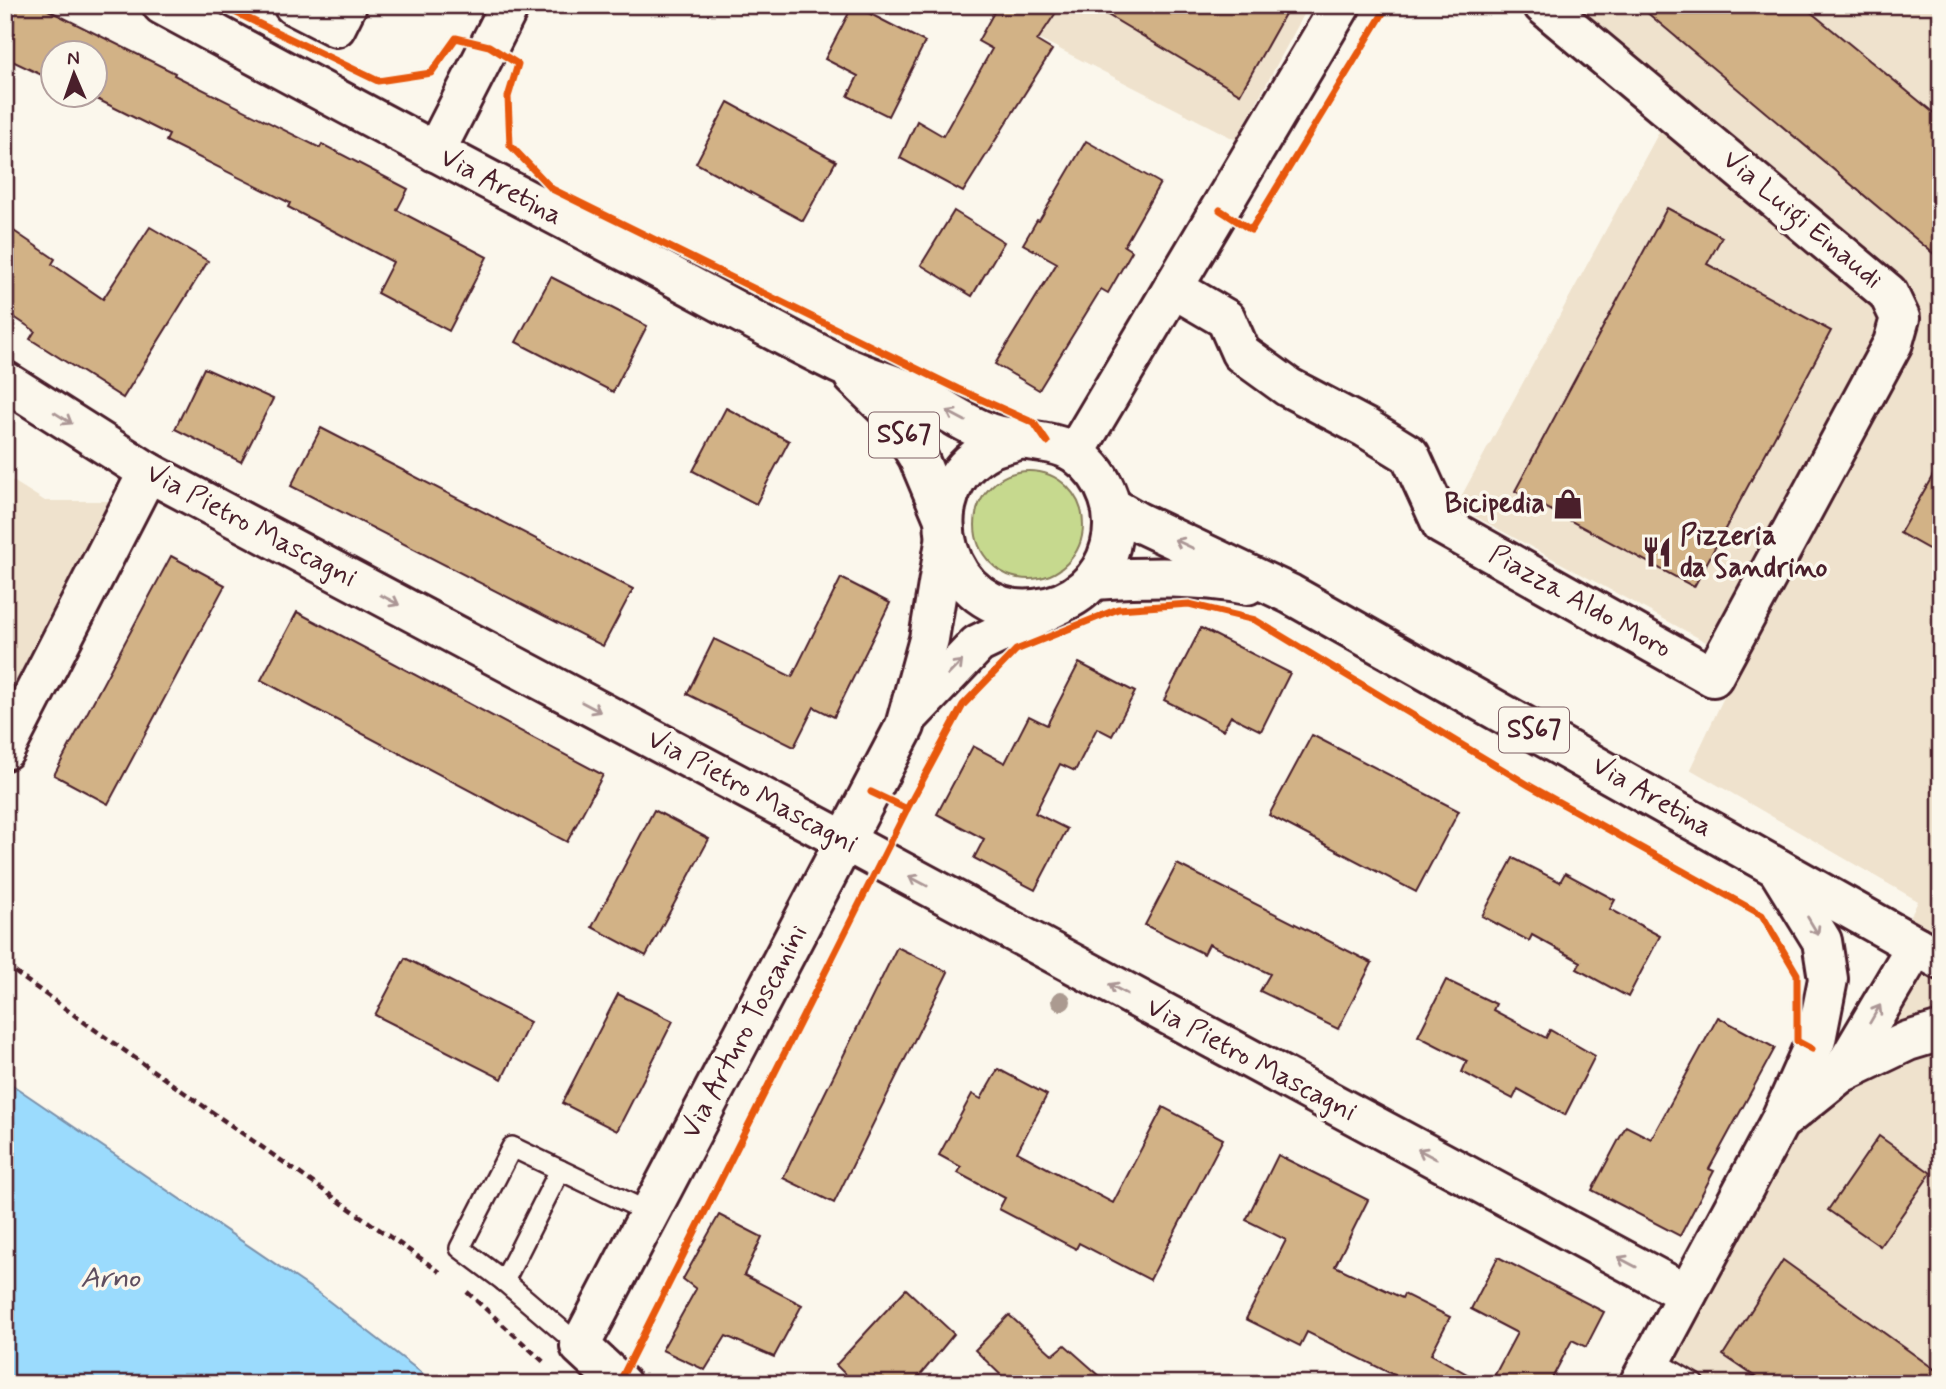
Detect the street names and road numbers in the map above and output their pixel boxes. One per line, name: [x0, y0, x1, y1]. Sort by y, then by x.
street label: Via Aretina: [433, 139, 569, 235]
street label: Via Luigi Einaudi: [1712, 142, 1890, 300]
road number: SS67: [869, 412, 939, 458]
street label: Via Pietro Mascagni: [139, 455, 363, 597]
street label: Piazza Aldo Moro: [1482, 537, 1678, 667]
road number: SS67: [1499, 708, 1569, 752]
street label: Via Pietro Mascagni: [640, 721, 864, 863]
street label: Via Aretina: [1585, 747, 1719, 847]
street label: Via Arturo Toscanini: [673, 918, 817, 1146]
street label: Via Pietro Mascagni: [1139, 989, 1363, 1131]

